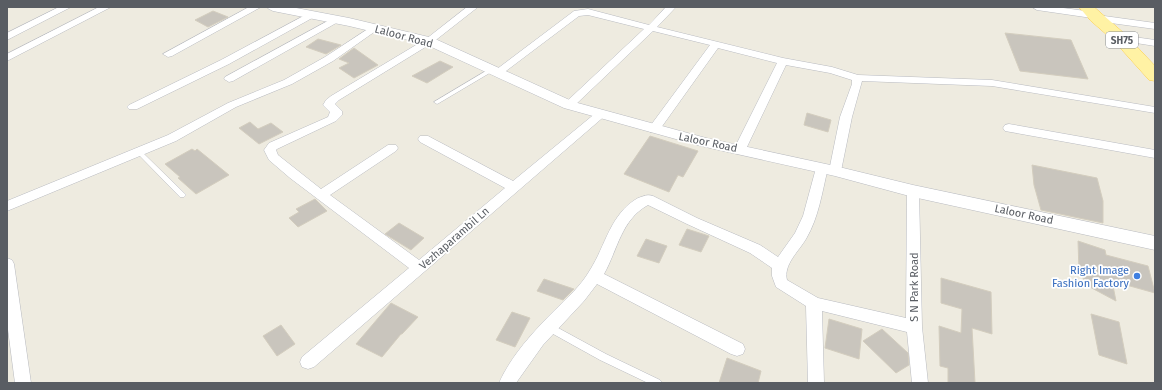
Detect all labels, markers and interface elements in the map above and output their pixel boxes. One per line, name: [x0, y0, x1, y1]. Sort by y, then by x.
street label: Laloor Road: [373, 22, 434, 50]
road number: SH75: [1106, 32, 1138, 48]
street label: Laloor Road: [677, 130, 738, 155]
street label: Laloor Road: [993, 202, 1054, 227]
street label: Vezhaparambil Ln: [417, 205, 492, 272]
street label: S N Park Road: [908, 252, 921, 322]
place label: Right Image Fashion Factory: [1052, 264, 1130, 290]
marker: Right Image Fashion Factory: [1132, 271, 1142, 281]

